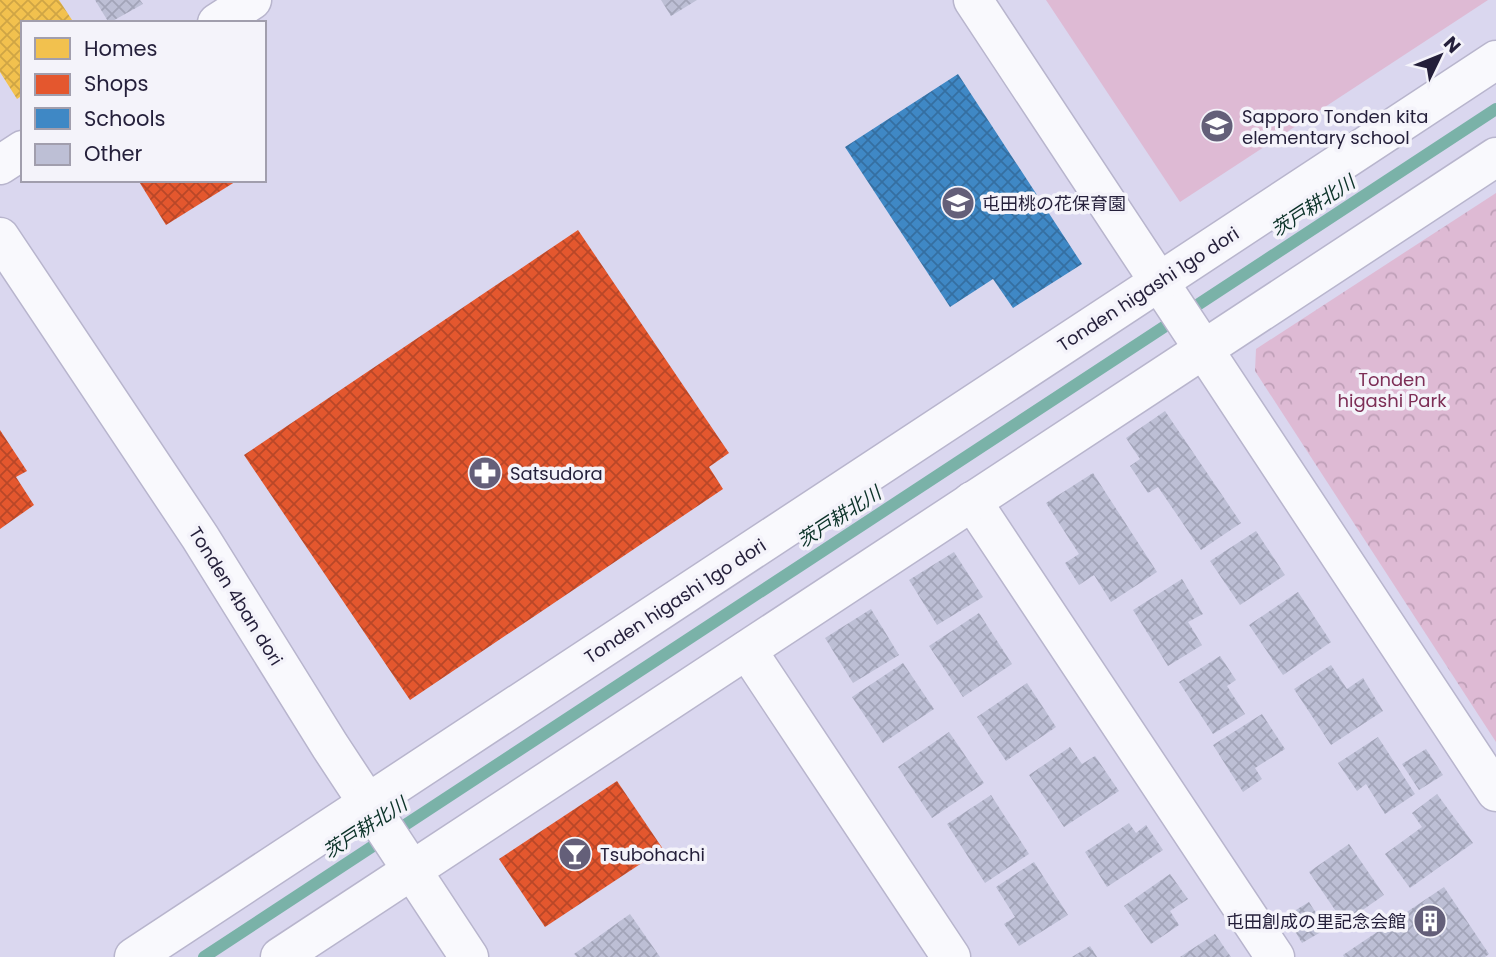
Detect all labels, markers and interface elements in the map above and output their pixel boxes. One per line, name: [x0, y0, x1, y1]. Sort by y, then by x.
legend: [21, 21, 266, 182]
north arrow: [1405, 21, 1475, 91]
text: N: [1437, 30, 1467, 59]
text: Homes: [84, 34, 158, 63]
text: Shops: [84, 69, 148, 98]
text: Schools: [84, 104, 166, 133]
place label: Sapporo Tonden kita elementary school: [1242, 104, 1428, 150]
school or university icon: Sapporo Tonden kita elementary school: [1198, 107, 1236, 145]
text: Other: [84, 139, 143, 168]
water label: 茨戸耕北川: [1266, 168, 1362, 243]
school or university icon: 屯田桃の花保育園: [939, 184, 977, 222]
place label: 屯田桃の花保育園: [982, 191, 1126, 216]
street label: Tonden higashi 1go dori: [1052, 221, 1244, 357]
park label: Tonden higashi Park: [1337, 367, 1447, 413]
pharmacy icon: Satsudora: [466, 454, 504, 492]
place label: Satsudora: [510, 461, 603, 486]
water label: 茨戸耕北川: [792, 479, 888, 554]
street label: Tonden 4ban dori: [183, 522, 289, 670]
street label: Tonden higashi 1go dori: [579, 533, 771, 669]
water label: 茨戸耕北川: [318, 790, 414, 865]
bar icon: Tsubohachi: [556, 835, 594, 873]
place label: Tsubohachi: [600, 842, 705, 867]
building icon: 屯田創成の里記念会館: [1411, 902, 1449, 940]
place label: 屯田創成の里記念会館: [1226, 909, 1406, 934]

